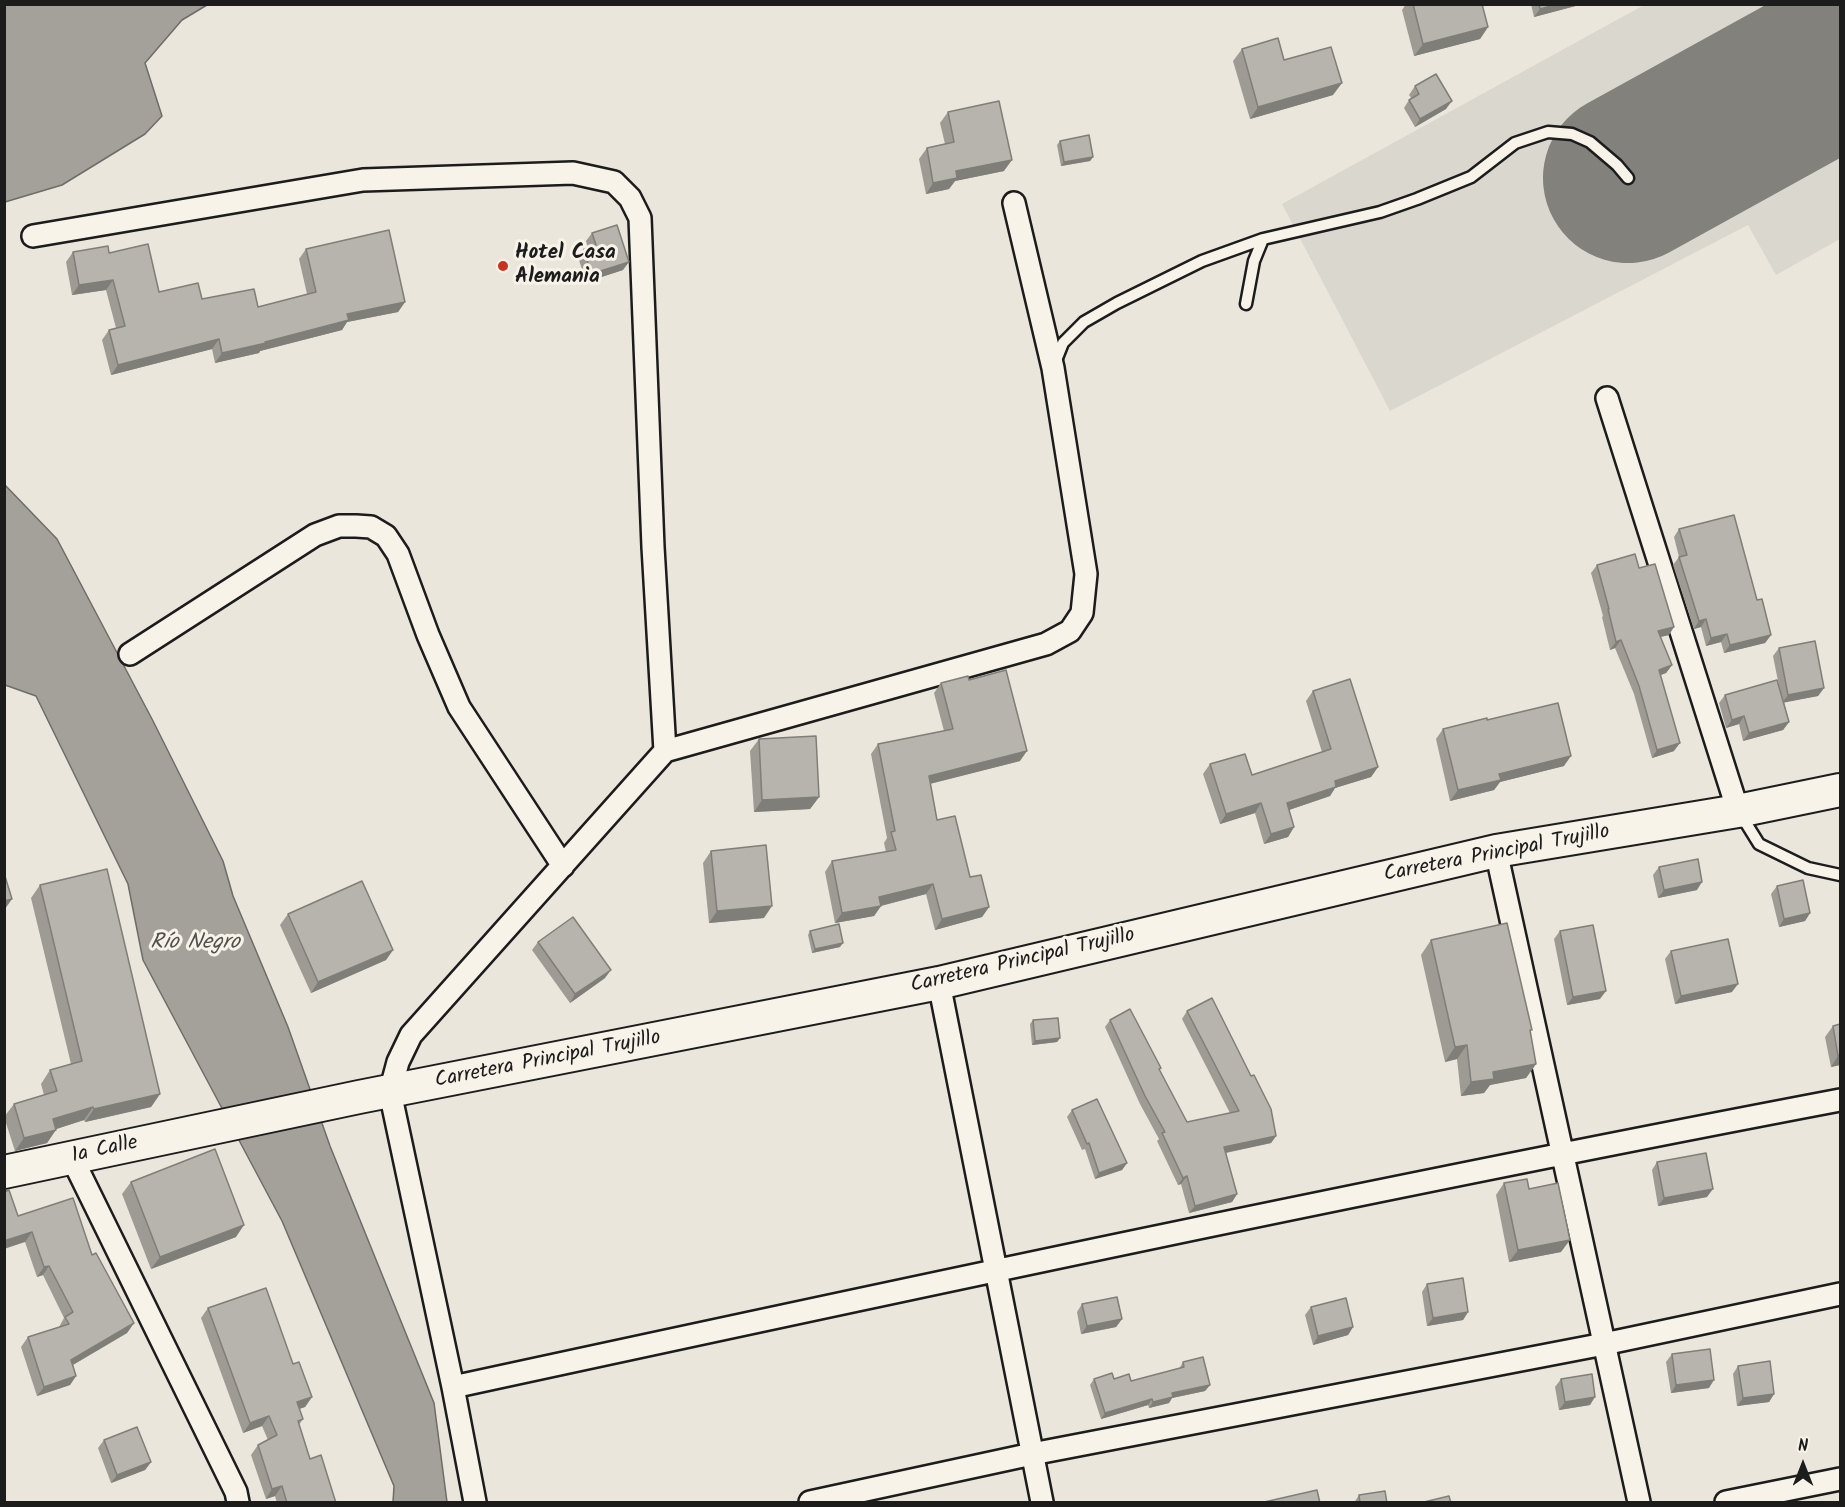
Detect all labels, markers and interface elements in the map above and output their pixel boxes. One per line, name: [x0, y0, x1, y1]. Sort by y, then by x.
place label: Hotel Casa Alemania: [515, 241, 616, 291]
marker: Hotel Casa Alemania: [496, 259, 510, 273]
street label: Carretera Principal Trujillo: [1382, 821, 1612, 889]
street label: Carretera Principal Trujillo: [908, 924, 1138, 1000]
water label: Río Negro: [150, 931, 240, 957]
street label: Carretera Principal Trujillo: [433, 1027, 663, 1095]
street label: 1a Calle: [70, 1132, 140, 1170]
text: N: [1798, 1434, 1808, 1459]
north arrow: [1773, 1435, 1833, 1495]

